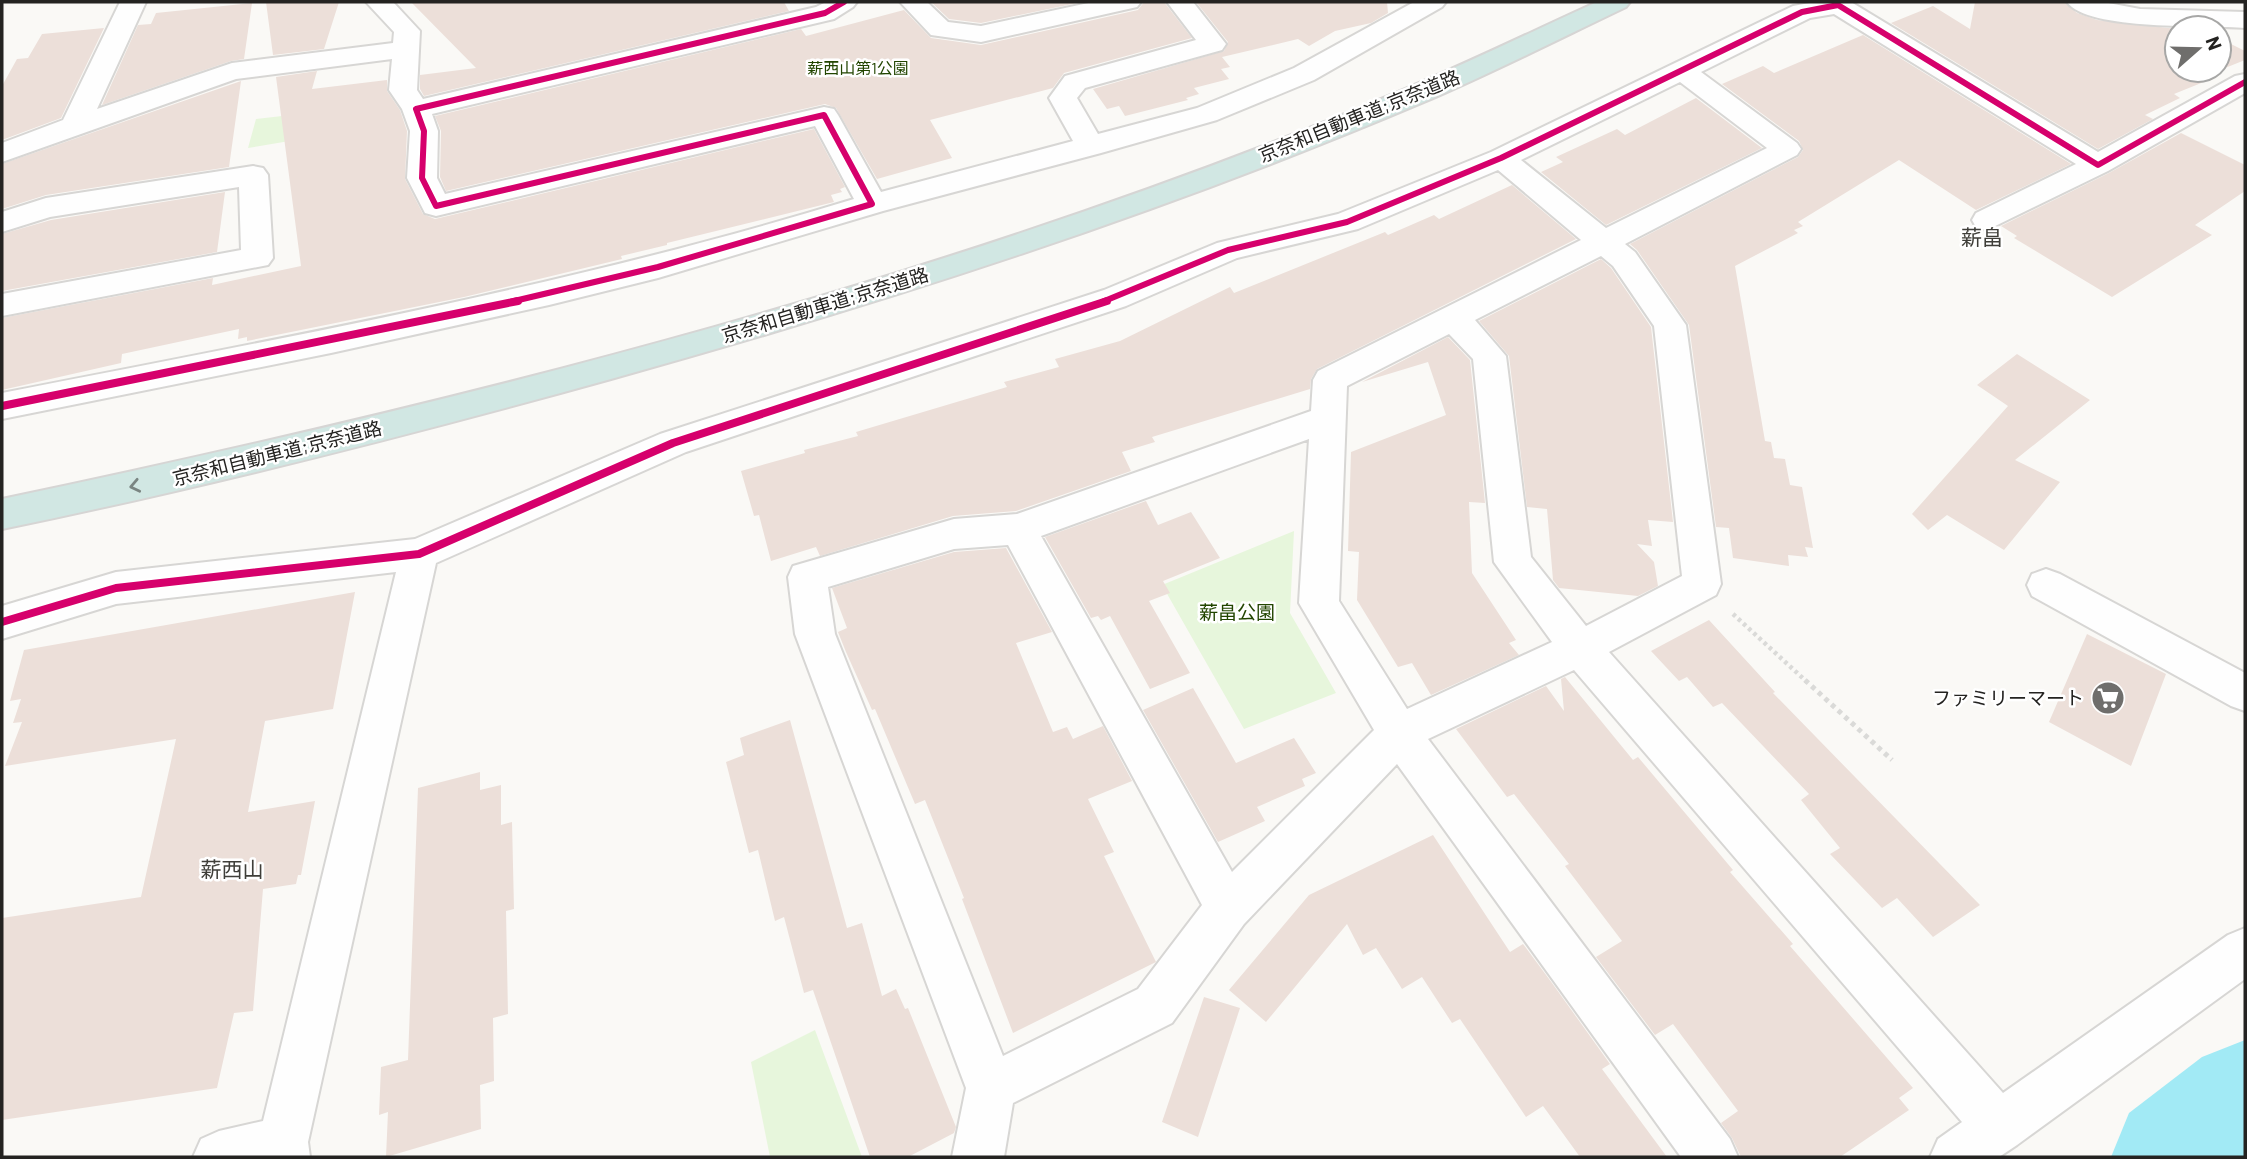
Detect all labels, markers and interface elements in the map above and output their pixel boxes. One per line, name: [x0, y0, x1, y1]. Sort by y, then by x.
north arrow: [2163, 14, 2233, 84]
text: N: [2201, 33, 2227, 53]
park label: 薪西山第1公園: [807, 58, 909, 77]
street label: 京奈和自動車道;京奈道路: [1255, 65, 1463, 166]
district label: 薪畠: [1961, 224, 2003, 249]
street label: 京奈和自動車道;京奈道路: [719, 262, 931, 347]
street label: 京奈和自動車道;京奈道路: [170, 415, 384, 490]
one-way arrow: [129, 478, 141, 493]
park label: 薪畠公園: [1199, 600, 1275, 623]
supermarket icon: ファミリーマート: [2089, 679, 2127, 717]
place label: ファミリーマート: [1932, 686, 2084, 709]
district label: 薪西山: [201, 856, 264, 881]

